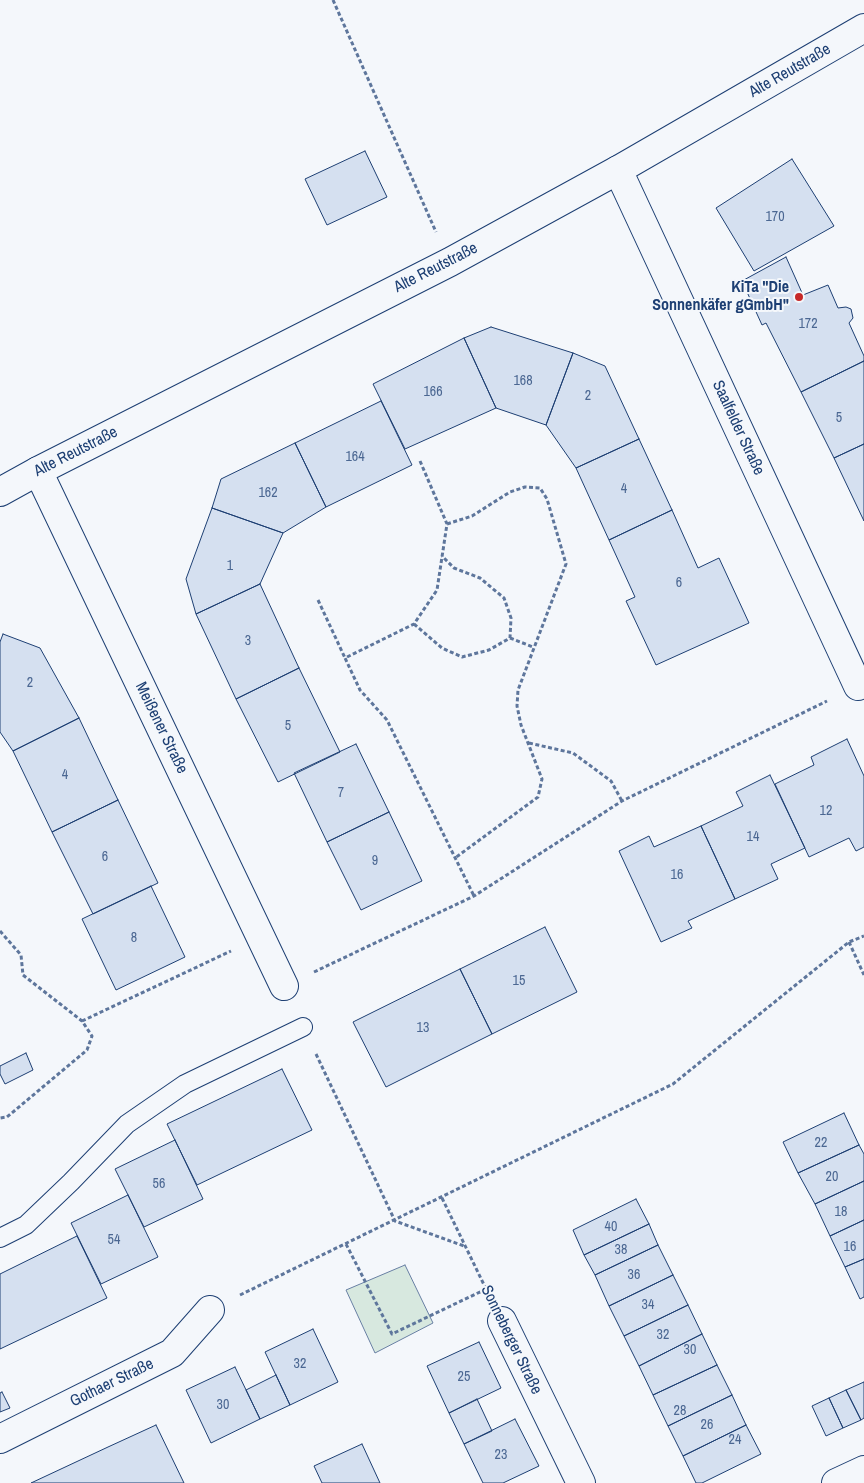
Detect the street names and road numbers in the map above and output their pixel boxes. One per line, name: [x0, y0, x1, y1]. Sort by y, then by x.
street label: Alte Reutstraße: [746, 40, 834, 102]
street label: Alte Reutstraße: [391, 239, 481, 297]
street label: Saalfelder Straße: [708, 378, 768, 478]
street label: Alte Reutstraße: [31, 423, 121, 481]
street label: Meißener Straße: [131, 679, 191, 777]
street label: Sonneberger Straße: [476, 1282, 546, 1398]
street label: Gothaer Straße: [67, 1355, 157, 1411]

